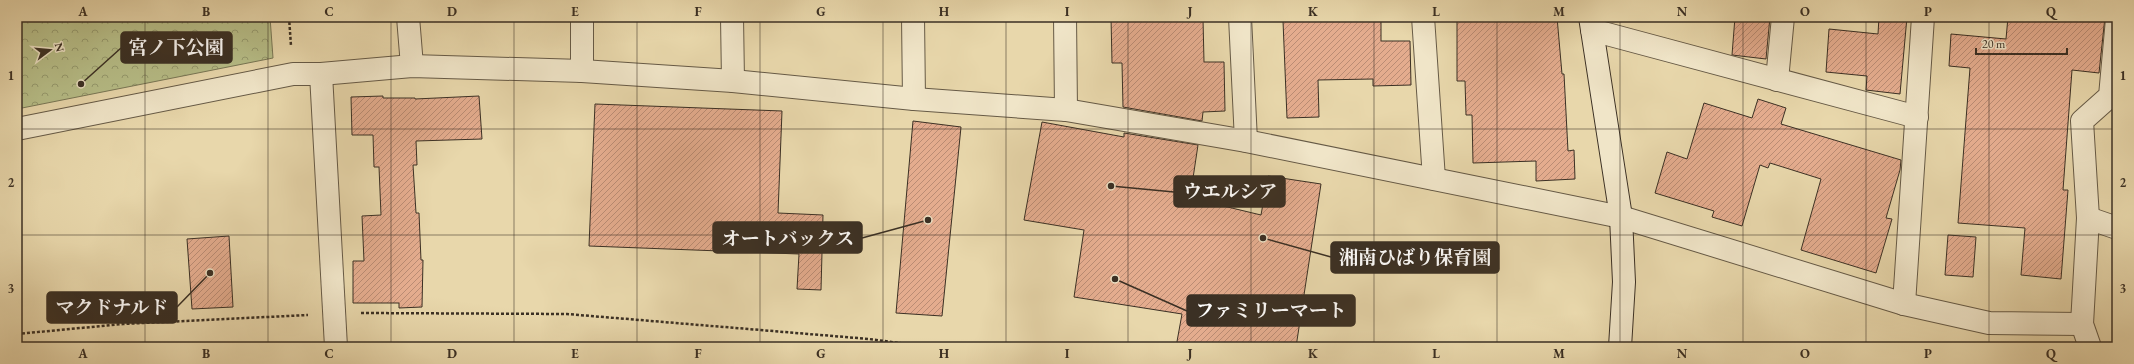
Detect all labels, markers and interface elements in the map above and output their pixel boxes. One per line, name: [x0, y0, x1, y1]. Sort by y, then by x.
text: A: [77, 3, 88, 20]
text: B: [202, 3, 210, 20]
text: C: [324, 3, 334, 20]
text: D: [447, 3, 457, 20]
text: E: [571, 3, 579, 20]
text: F: [694, 3, 702, 20]
text: G: [816, 3, 826, 20]
text: H: [939, 3, 950, 20]
text: I: [1065, 3, 1070, 20]
text: J: [1186, 3, 1193, 20]
text: K: [1308, 3, 1319, 20]
text: L: [1432, 3, 1440, 20]
text: M: [1553, 3, 1565, 20]
text: N: [1677, 3, 1688, 20]
text: O: [1800, 3, 1810, 20]
text: P: [1924, 3, 1932, 20]
text: Q: [2046, 3, 2058, 20]
north arrow: [30, 30, 70, 70]
scale bar: [1976, 30, 2067, 56]
callout: 宮ノ下公園: [121, 32, 232, 63]
text: 宮ノ下公園: [128, 35, 224, 60]
text: 20 m: [1982, 36, 2006, 52]
text: N: [52, 41, 68, 54]
text: 1: [8, 67, 15, 84]
text: 1: [2120, 67, 2127, 84]
text: 2: [8, 174, 15, 191]
text: 2: [2120, 174, 2127, 191]
callout: ウエルシア: [1174, 176, 1285, 207]
text: ウエルシア: [1183, 179, 1277, 204]
callout: オートバックス: [713, 222, 862, 253]
text: オートバックス: [722, 226, 854, 251]
callout: 湘南ひばり保育園: [1331, 242, 1499, 273]
text: 湘南ひばり保育園: [1339, 245, 1491, 270]
text: 3: [8, 280, 15, 297]
text: 3: [2120, 280, 2127, 297]
callout: マクドナルド: [47, 292, 177, 323]
text: マクドナルド: [55, 295, 169, 320]
callout: ファミリーマート: [1187, 295, 1355, 326]
text: ファミリーマート: [1195, 298, 1347, 323]
text: A: [77, 345, 88, 362]
text: B: [202, 345, 210, 362]
text: C: [324, 345, 334, 362]
text: D: [447, 345, 457, 362]
text: E: [571, 345, 579, 362]
text: F: [694, 345, 702, 362]
text: G: [816, 345, 826, 362]
text: H: [939, 345, 950, 362]
text: I: [1065, 345, 1070, 362]
text: J: [1186, 345, 1193, 362]
text: K: [1308, 345, 1319, 362]
text: L: [1432, 345, 1440, 362]
text: M: [1553, 345, 1565, 362]
text: N: [1677, 345, 1688, 362]
text: O: [1800, 345, 1810, 362]
text: P: [1924, 345, 1932, 362]
text: Q: [2046, 345, 2058, 362]

